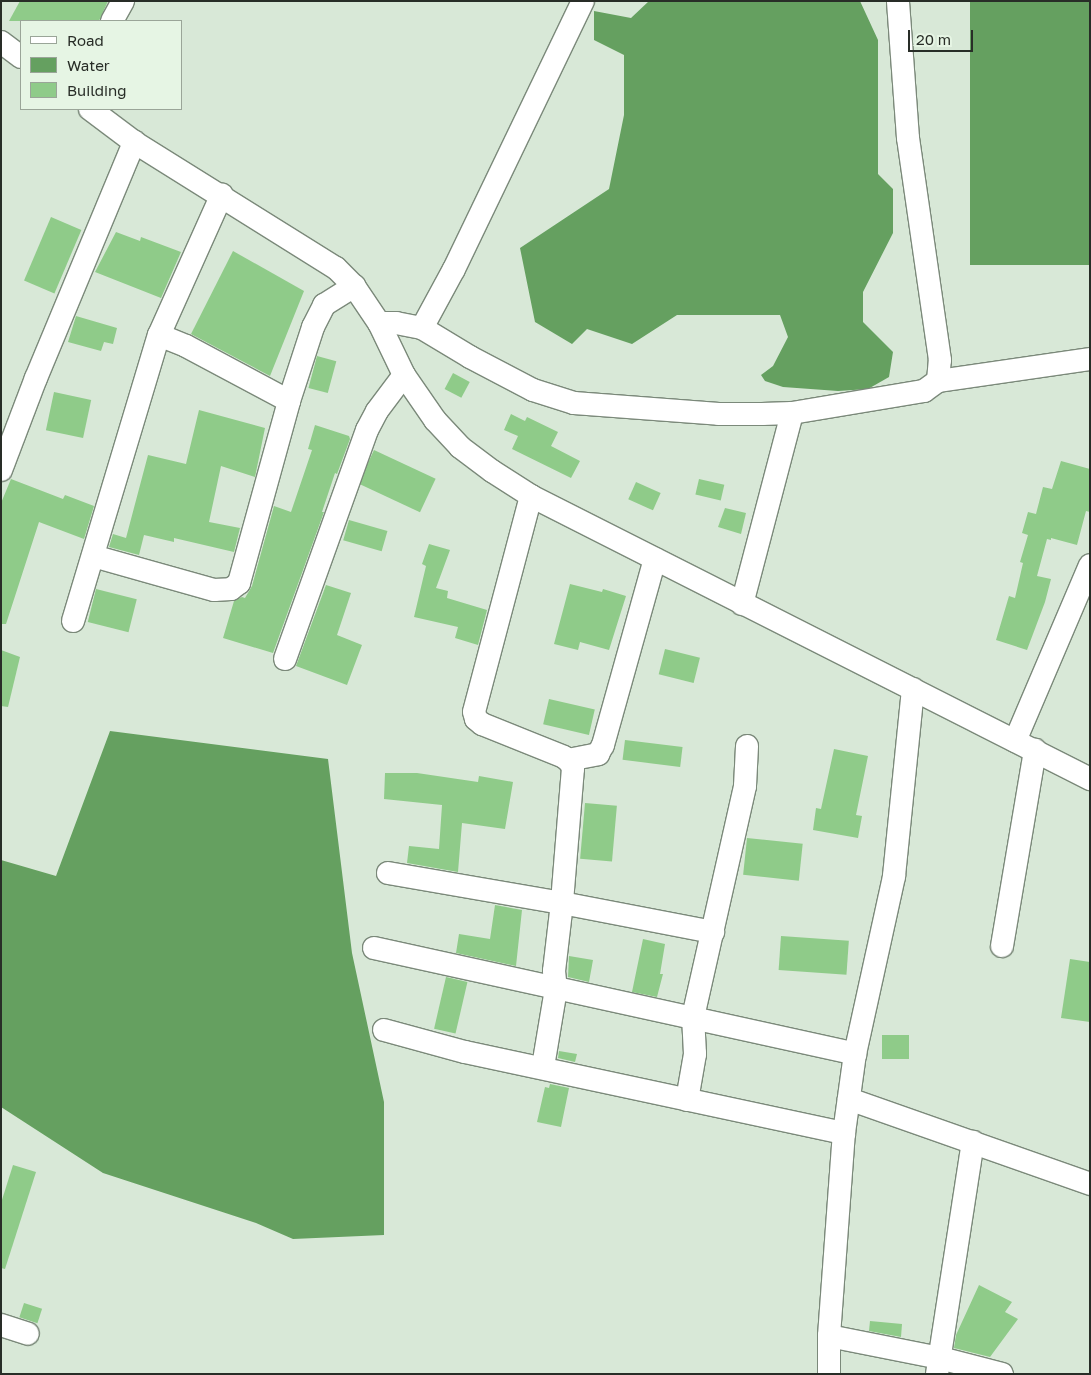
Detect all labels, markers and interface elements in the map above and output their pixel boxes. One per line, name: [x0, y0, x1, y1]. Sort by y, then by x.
legend: [20, 20, 182, 110]
scale bar: [911, 20, 976, 52]
text: 20 m: [916, 30, 951, 48]
text: Road: [67, 31, 104, 49]
text: Water: [67, 56, 110, 74]
text: Building: [67, 81, 127, 99]

